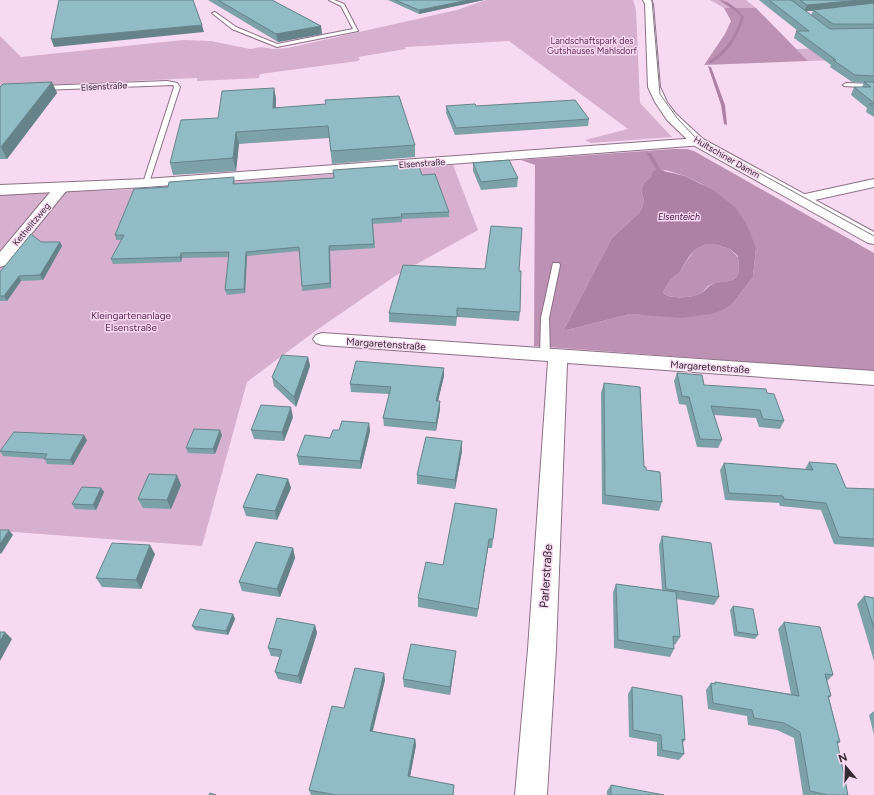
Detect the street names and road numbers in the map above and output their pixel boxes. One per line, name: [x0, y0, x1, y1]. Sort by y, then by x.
street label: Elsenstraße: [80, 79, 128, 93]
street label: Hultschiner Damm: [692, 134, 762, 181]
street label: Elsenstraße: [398, 156, 446, 170]
street label: Kethelitzweg: [10, 200, 52, 248]
street label: Margaretenstraße: [346, 335, 427, 353]
street label: Margaretenstraße: [670, 358, 751, 376]
street label: Parlerstraße: [537, 543, 555, 608]

